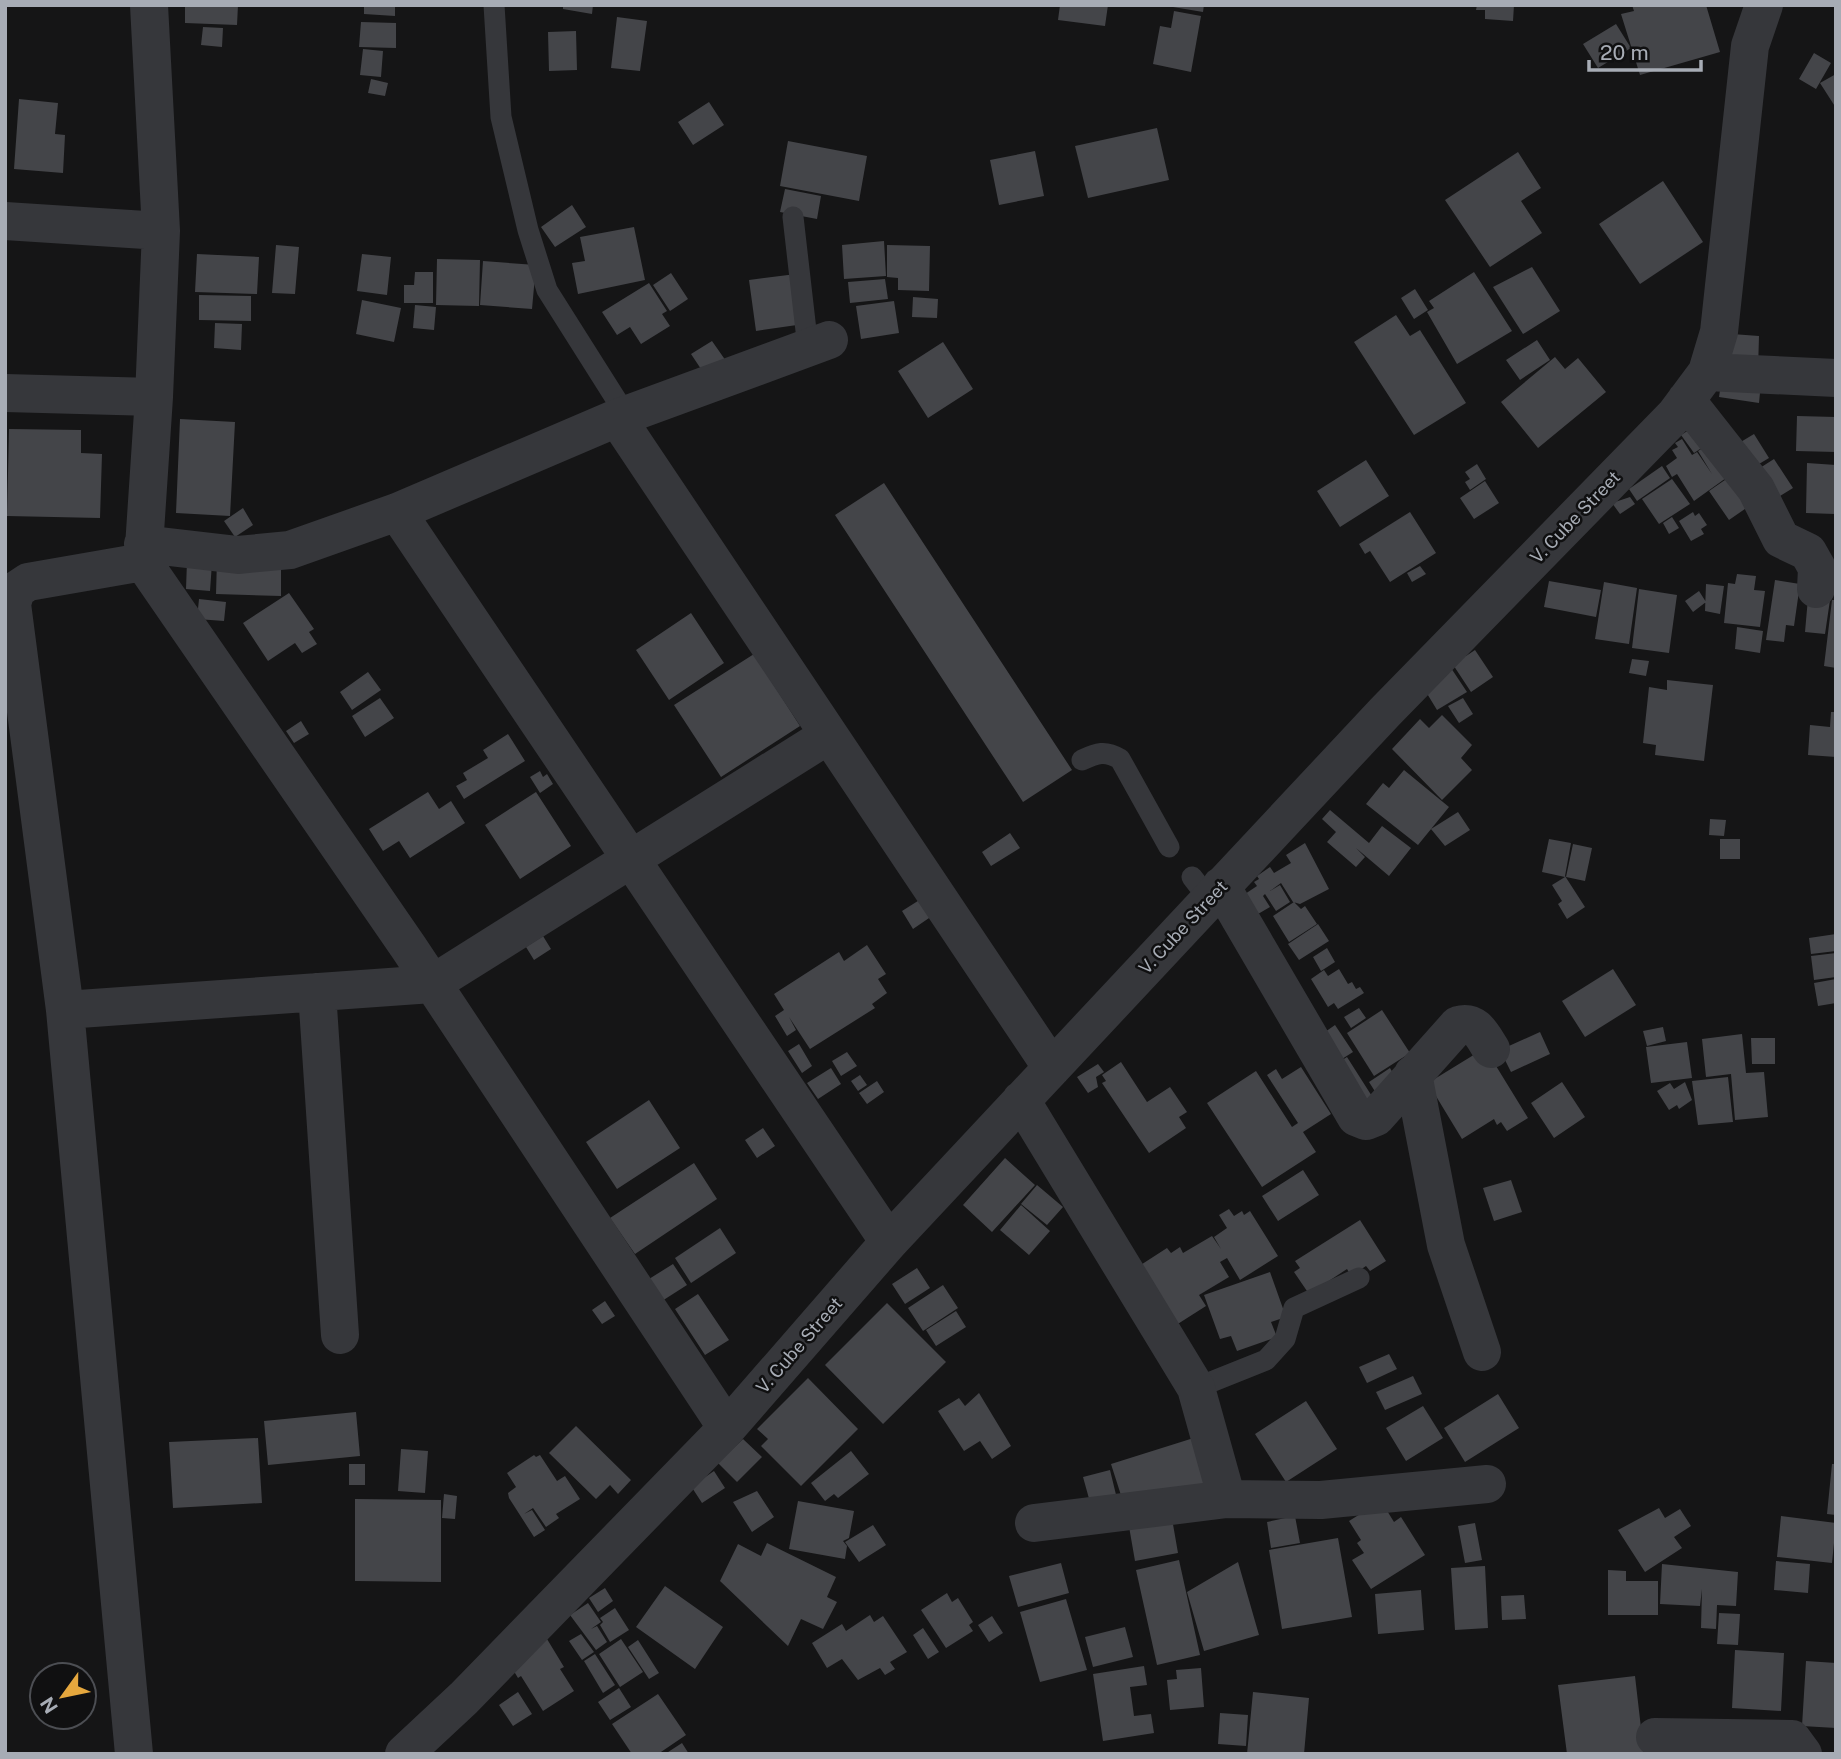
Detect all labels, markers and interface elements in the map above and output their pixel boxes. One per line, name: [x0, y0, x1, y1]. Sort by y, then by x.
scale bar: [1589, 28, 1701, 72]
text: 20 m: [1600, 40, 1649, 65]
street label: V. Cube Street: [1526, 466, 1624, 568]
street label: V. Cube Street: [1134, 876, 1232, 978]
street label: V. Cube Street: [752, 1293, 846, 1397]
north arrow: [28, 1661, 98, 1731]
text: N: [35, 1693, 62, 1717]

